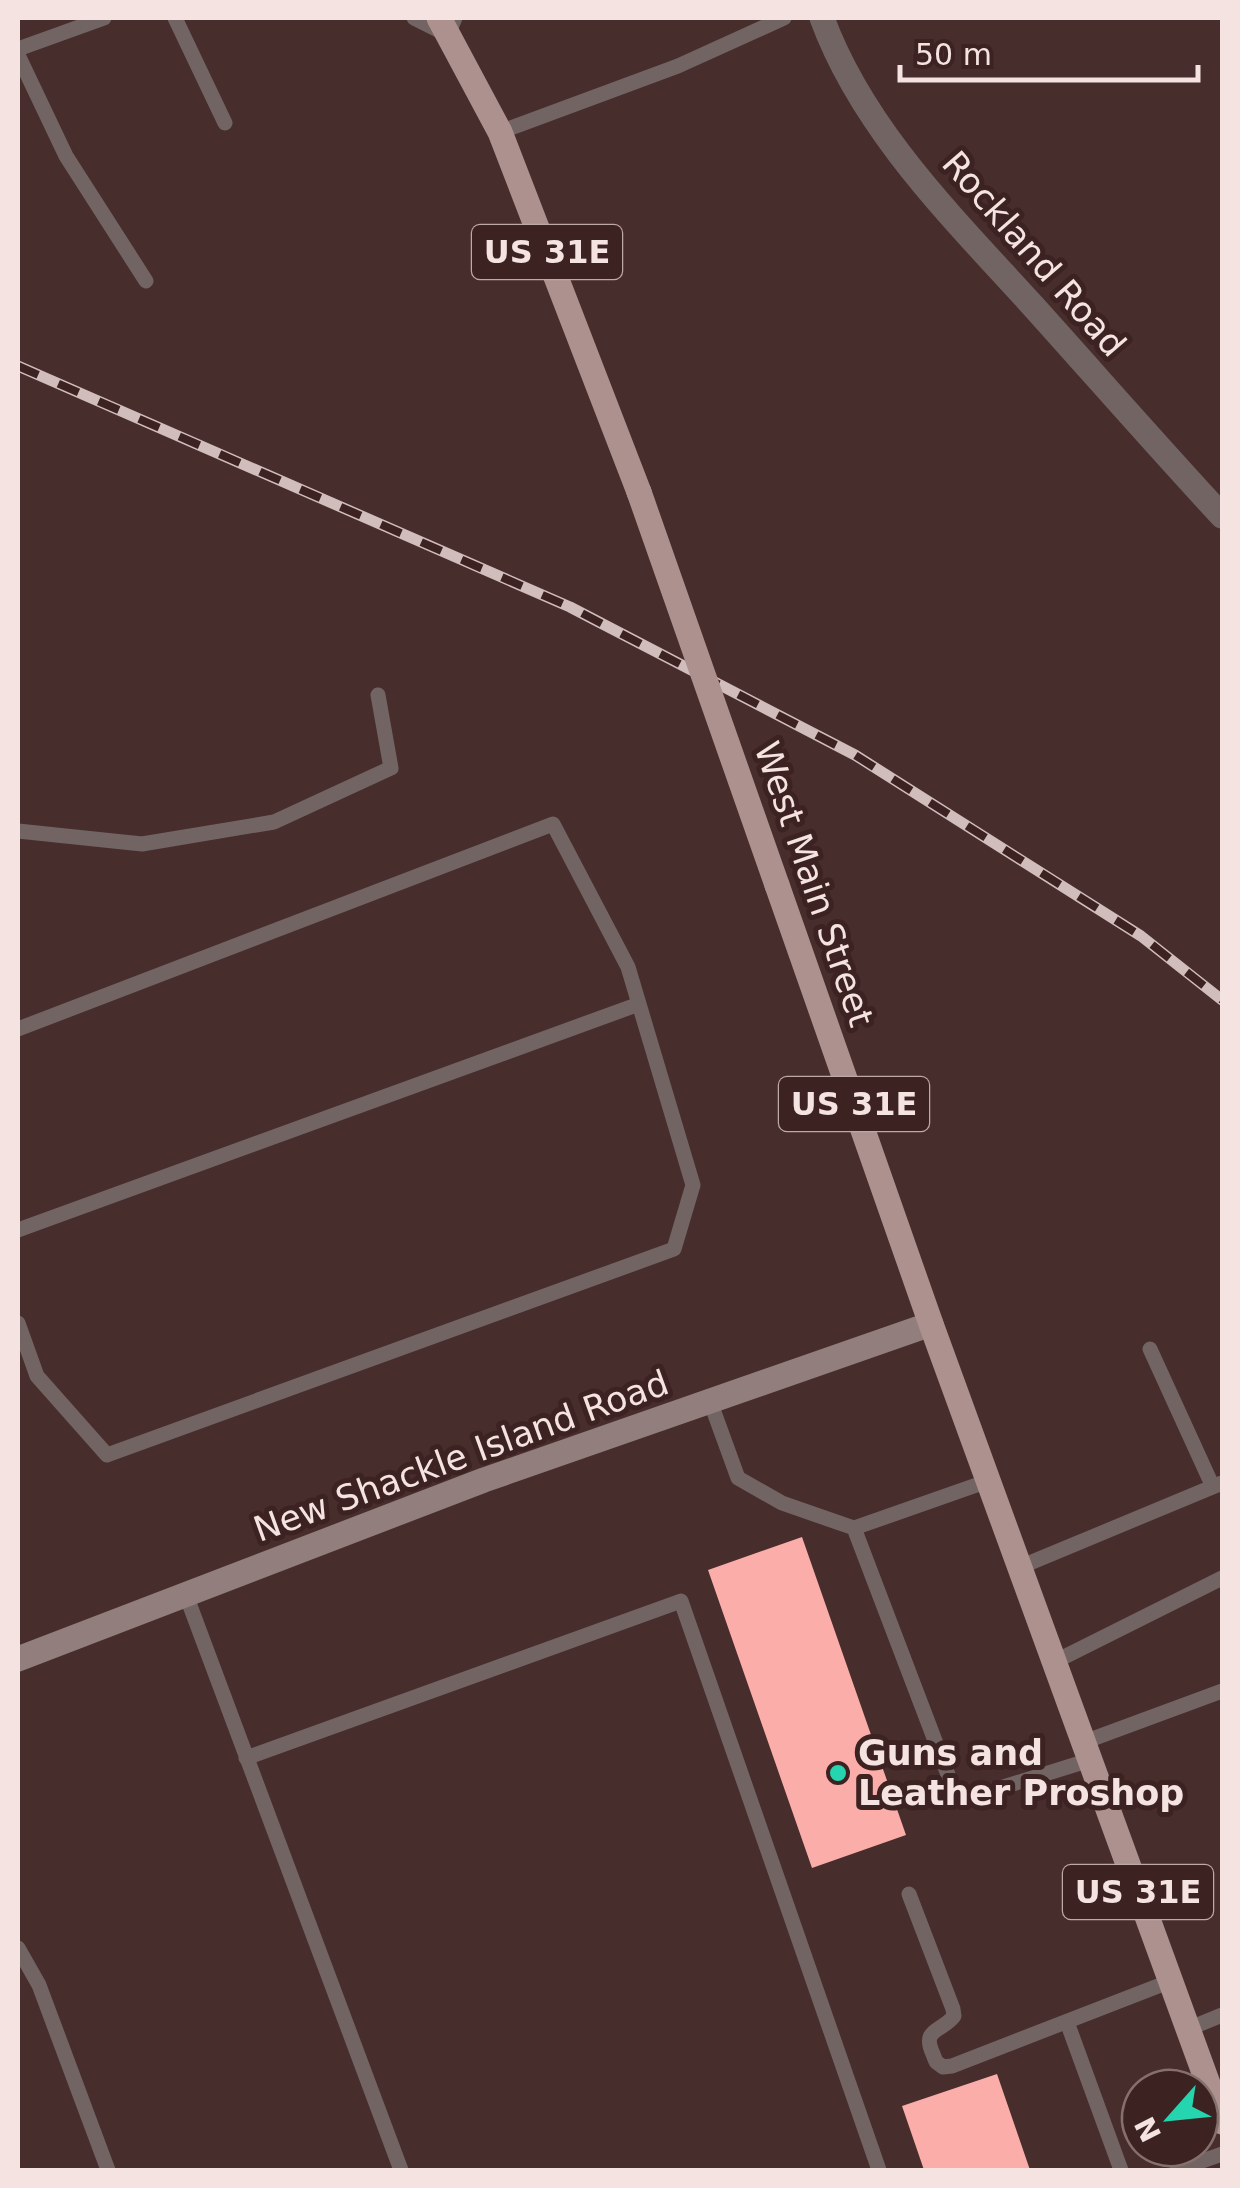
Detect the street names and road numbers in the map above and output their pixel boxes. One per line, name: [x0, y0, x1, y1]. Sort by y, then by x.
street label: Rockland Road: [934, 143, 1134, 365]
road number: US 31E: [472, 225, 622, 279]
street label: West Main Street: [747, 737, 881, 1031]
road number: US 31E: [779, 1077, 929, 1131]
street label: New Shackle Island Road: [248, 1362, 674, 1550]
road number: US 31E: [1063, 1865, 1213, 1919]

